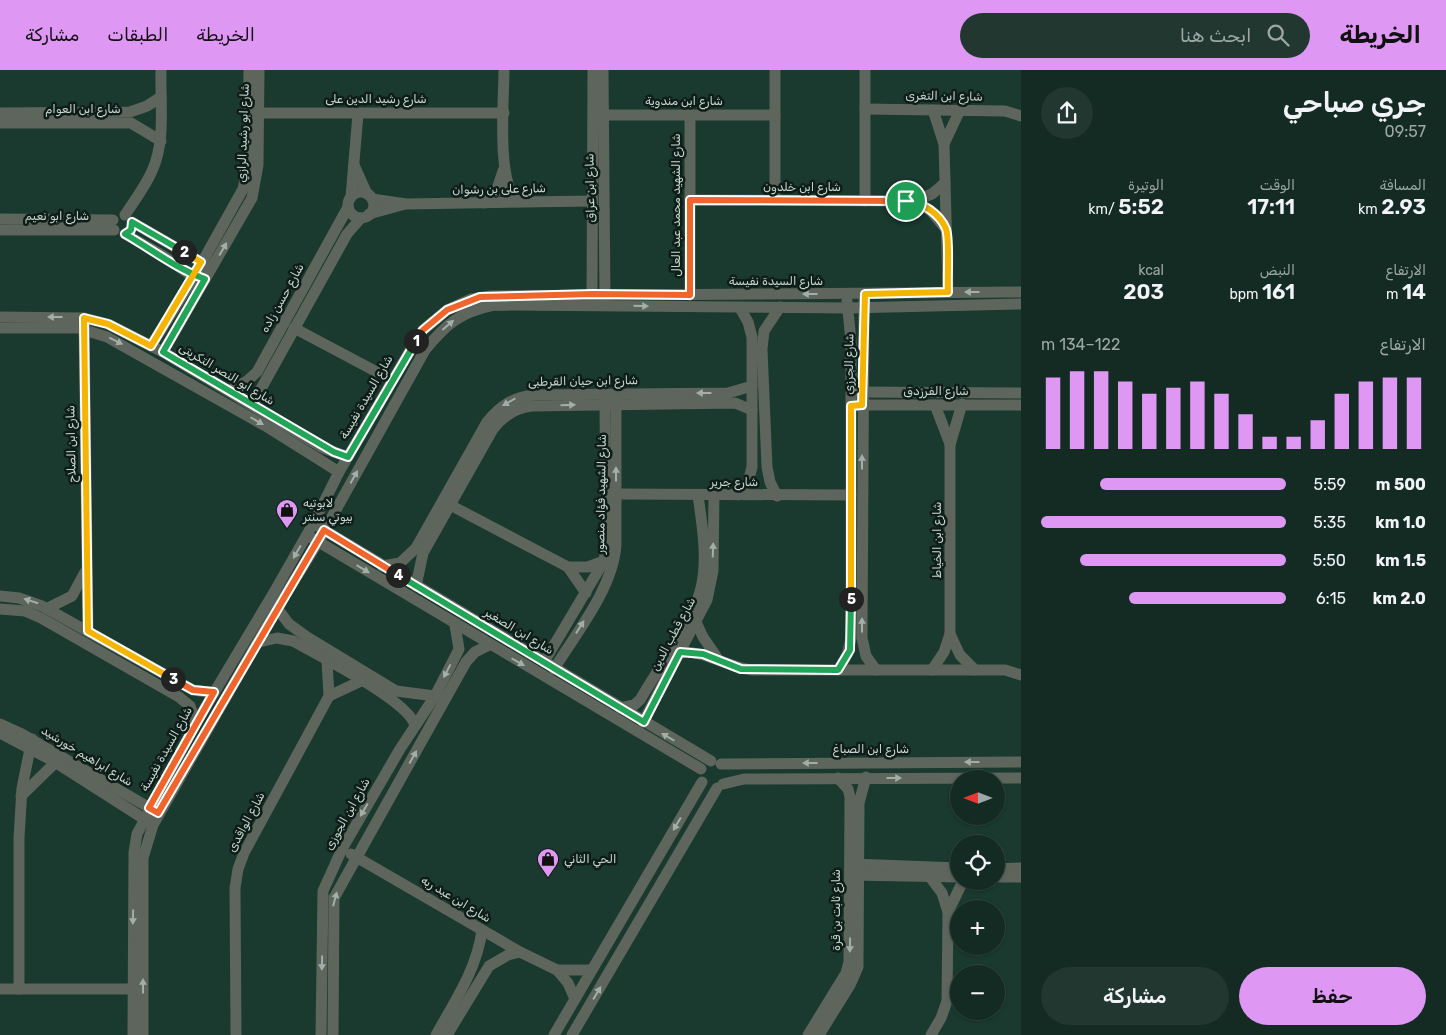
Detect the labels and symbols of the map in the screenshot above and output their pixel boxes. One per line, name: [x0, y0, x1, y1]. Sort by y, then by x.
street label: شارع ابو رشيد الرازي: [234, 83, 254, 183]
street label: شارع ابن التغرى: [905, 88, 983, 106]
street label: شارع رشيد الدين على: [325, 92, 427, 108]
street label: شارع ابن مندوية: [645, 94, 723, 110]
street label: شارع ابن العوام: [45, 102, 121, 118]
street label: شارع الشهيد محمد عبد العال: [669, 133, 685, 277]
street label: شارع ابن عراق: [582, 153, 600, 223]
street label: شارع ابن خلدون: [763, 180, 841, 196]
pin: [885, 180, 927, 222]
street label: شارع على بن رشوان: [452, 181, 546, 199]
street label: شارع ابو نعيم: [25, 209, 89, 225]
pin: 2: [172, 240, 196, 264]
one-way arrow: [219, 242, 227, 257]
street label: شارع حسن زاده: [257, 261, 309, 336]
street label: شارع السيدة نفيسة: [729, 274, 823, 290]
one-way arrow: [964, 288, 980, 296]
one-way arrow: [802, 290, 818, 298]
one-way arrow: [633, 302, 649, 310]
one-way arrow: [46, 313, 62, 321]
one-way arrow: [442, 319, 455, 330]
pin: 1: [404, 328, 428, 354]
street label: شارع الجرزي: [841, 333, 859, 395]
one-way arrow: [109, 337, 123, 345]
street label: شارع ابو النصر التكريتى: [176, 340, 277, 410]
street label: شارع السيدة نفيسة: [336, 353, 397, 442]
street label: شارع ابن حيان القرطبى: [528, 373, 638, 391]
street label: شارع الفرزدق: [903, 384, 969, 400]
one-way arrow: [696, 389, 712, 397]
one-way arrow: [502, 398, 515, 407]
one-way arrow: [560, 401, 576, 409]
street label: شارع ابن الصلاح: [63, 405, 81, 483]
one-way arrow: [251, 417, 264, 426]
street label: شارع الشهيد فؤاد منصور: [593, 434, 611, 555]
one-way arrow: [858, 454, 866, 470]
one-way arrow: [612, 465, 620, 481]
one-way arrow: [350, 470, 358, 484]
street label: شارع جرير: [709, 475, 758, 491]
place label: لابوتيه بيوتي سنتر: [302, 496, 353, 526]
shop icon: لابوتيه بيوتي سنتر: [275, 498, 299, 529]
street label: شارع ابن الخياط: [930, 502, 946, 578]
one-way arrow: [710, 542, 718, 558]
one-way arrow: [292, 546, 301, 559]
pin: 4: [386, 562, 410, 588]
one-way arrow: [357, 565, 370, 574]
pin: 5: [838, 586, 864, 612]
street label: شارع قطب الدين: [648, 595, 700, 674]
one-way arrow: [23, 597, 38, 605]
street label: شارع ابن الصغير: [480, 604, 556, 659]
one-way arrow: [858, 617, 866, 633]
one-way arrow: [575, 621, 584, 634]
one-way arrow: [511, 657, 524, 666]
one-way arrow: [443, 664, 452, 678]
pin: 3: [160, 666, 186, 692]
street label: شارع السيدة نفيسة: [137, 704, 197, 795]
street label: شارع ابراهيم خورشيد: [38, 723, 135, 791]
one-way arrow: [662, 732, 675, 741]
street label: شارع ابن الصباغ: [833, 742, 909, 758]
one-way arrow: [408, 750, 417, 763]
one-way arrow: [964, 758, 980, 766]
one-way arrow: [802, 759, 818, 767]
north arrow: [950, 770, 1005, 825]
one-way arrow: [886, 774, 902, 782]
street label: شارع ابن الجوزى: [321, 775, 374, 853]
street label: شارع الواقدى: [224, 790, 269, 855]
one-way arrow: [360, 803, 368, 818]
one-way arrow: [673, 818, 682, 831]
shop icon: الحي الثاني: [536, 847, 560, 878]
place label: الحي الثاني: [564, 852, 616, 868]
street label: شارع ثابت بن قرة: [829, 869, 845, 951]
street label: شارع ابن عبد ربه: [418, 873, 493, 927]
one-way arrow: [331, 892, 339, 907]
one-way arrow: [129, 909, 137, 925]
one-way arrow: [846, 937, 854, 953]
one-way arrow: [318, 955, 326, 971]
one-way arrow: [139, 978, 147, 994]
one-way arrow: [592, 986, 601, 1000]

